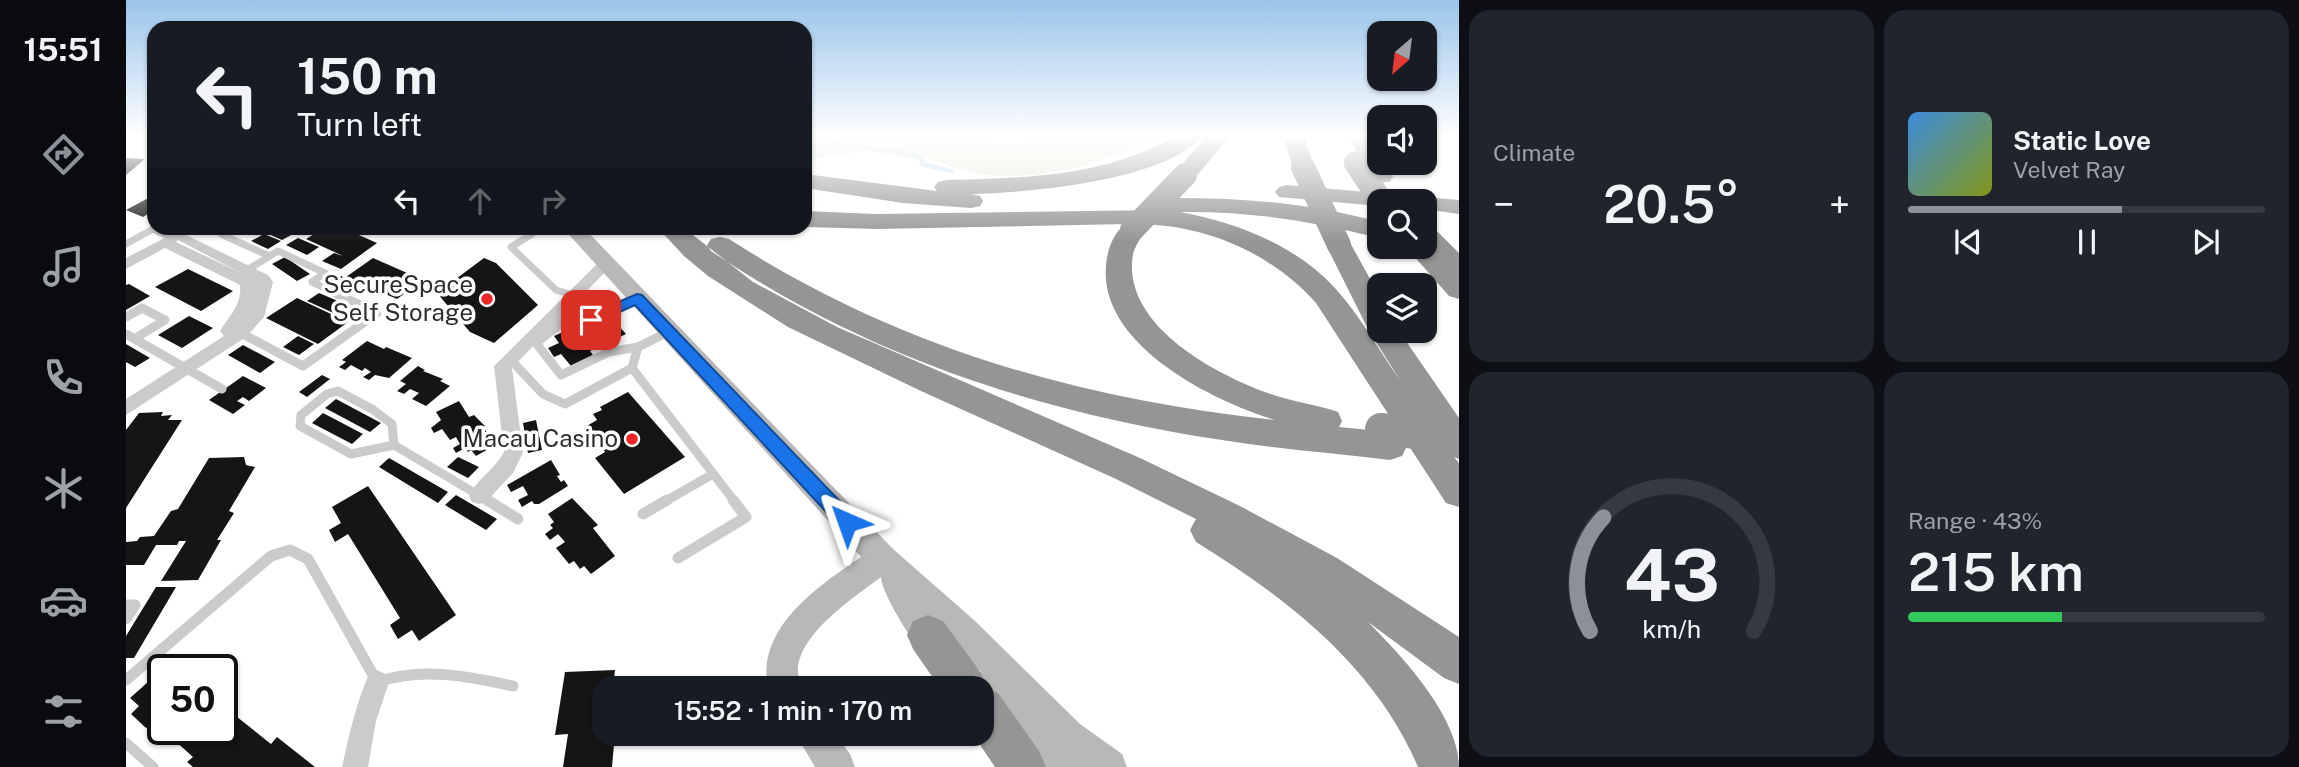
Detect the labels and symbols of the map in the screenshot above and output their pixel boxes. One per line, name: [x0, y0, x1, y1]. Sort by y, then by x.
north arrow: [1367, 21, 1437, 91]
place label: SecureSpace Self Storage: [323, 270, 473, 326]
pin: [561, 290, 621, 350]
marker: SecureSpace Self Storage: [479, 291, 495, 307]
place label: Macau Casino: [462, 424, 618, 452]
marker: Macau Casino: [624, 431, 640, 447]
position arrow: [810, 485, 884, 559]
speed limit sign: 50: [147, 654, 238, 745]

